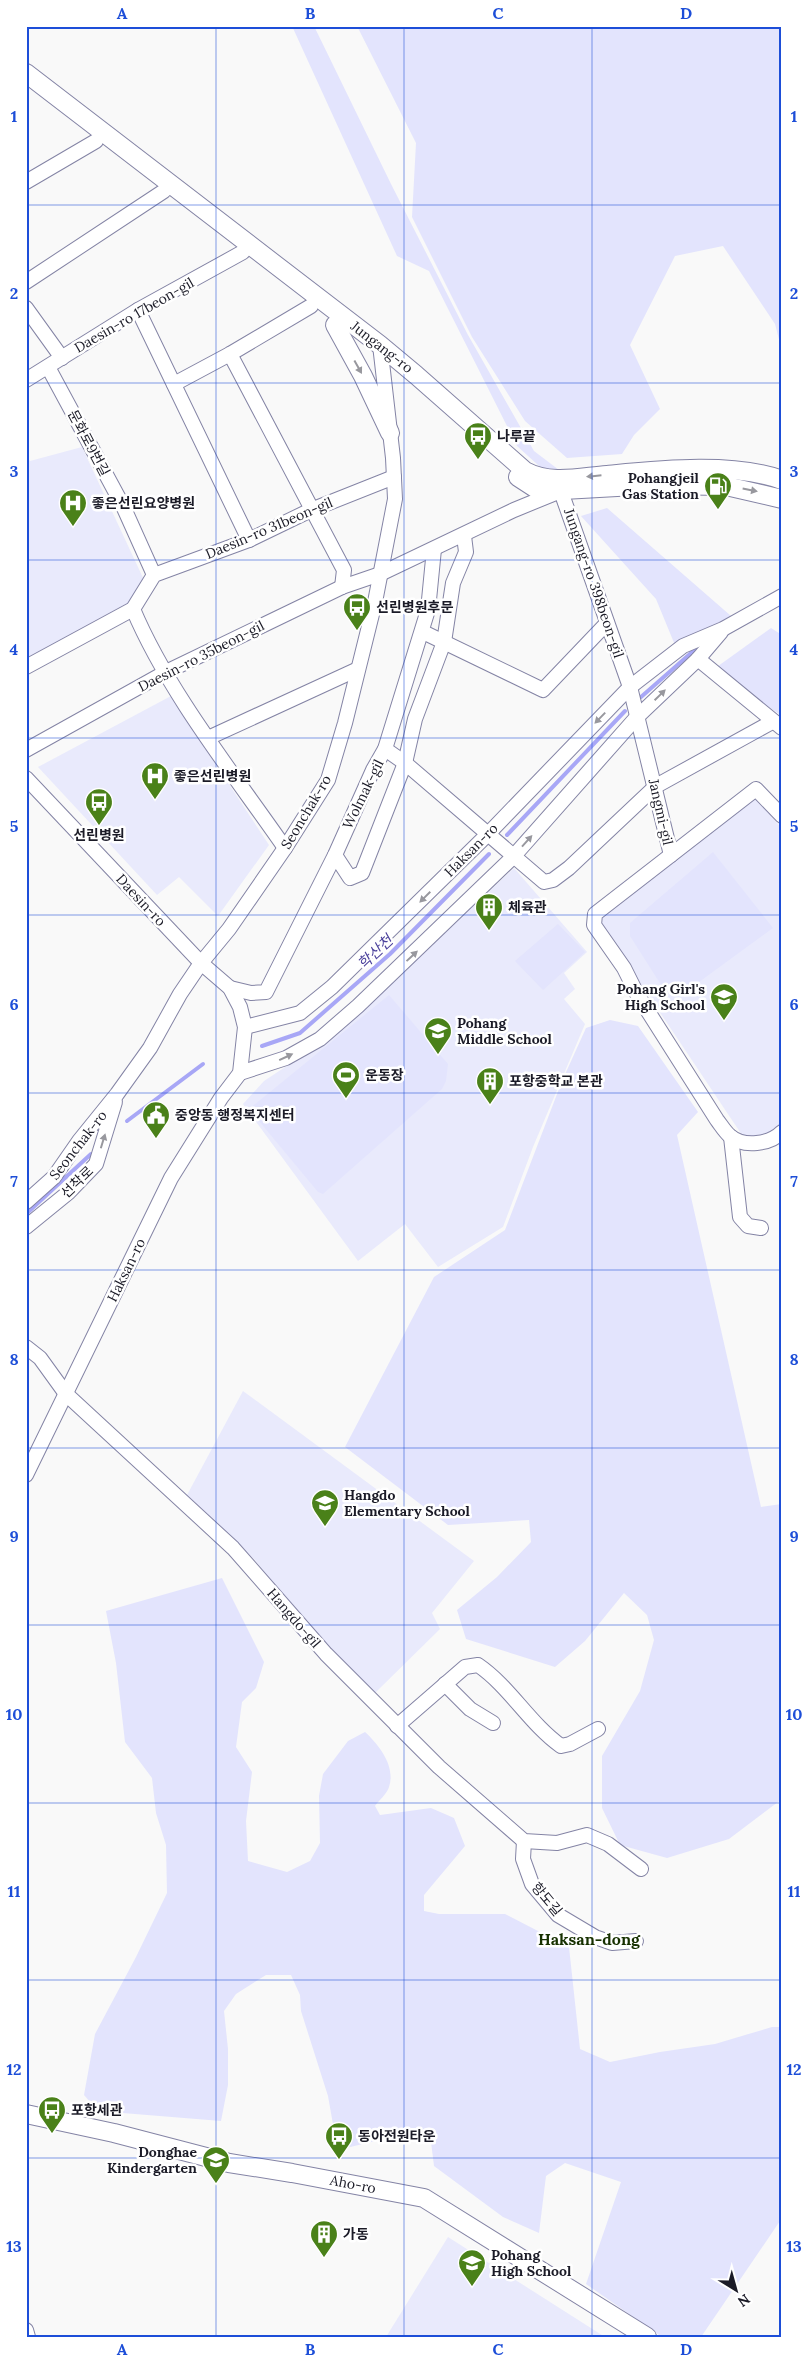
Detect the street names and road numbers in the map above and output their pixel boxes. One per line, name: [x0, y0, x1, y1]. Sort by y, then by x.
street label: Daesin-ro 17beon-gil: [71, 273, 197, 357]
street label: Jungang-ro: [346, 316, 417, 377]
street label: 문화로9번길: [64, 407, 114, 479]
street label: Daesin-ro 31beon-gil: [203, 493, 336, 563]
street label: Jungang-ro 398beon-gil: [560, 505, 628, 660]
street label: Daesin-ro 35beon-gil: [135, 616, 267, 696]
street label: Wolmak-gil: [338, 756, 388, 832]
street label: Seonchak-ro: [277, 772, 335, 852]
street label: Jangmi-gil: [644, 776, 677, 847]
street label: Haksan-ro: [440, 819, 502, 881]
street label: Daesin-ro: [112, 870, 170, 930]
street label: Seonchak-ro: [45, 1107, 111, 1183]
street label: 선착로: [57, 1162, 97, 1202]
street label: Haksan-ro: [103, 1235, 149, 1305]
street label: Hangdo-gil: [263, 1584, 325, 1652]
street label: 항도길: [528, 1878, 566, 1920]
street label: Aho-ro: [328, 2171, 377, 2197]

